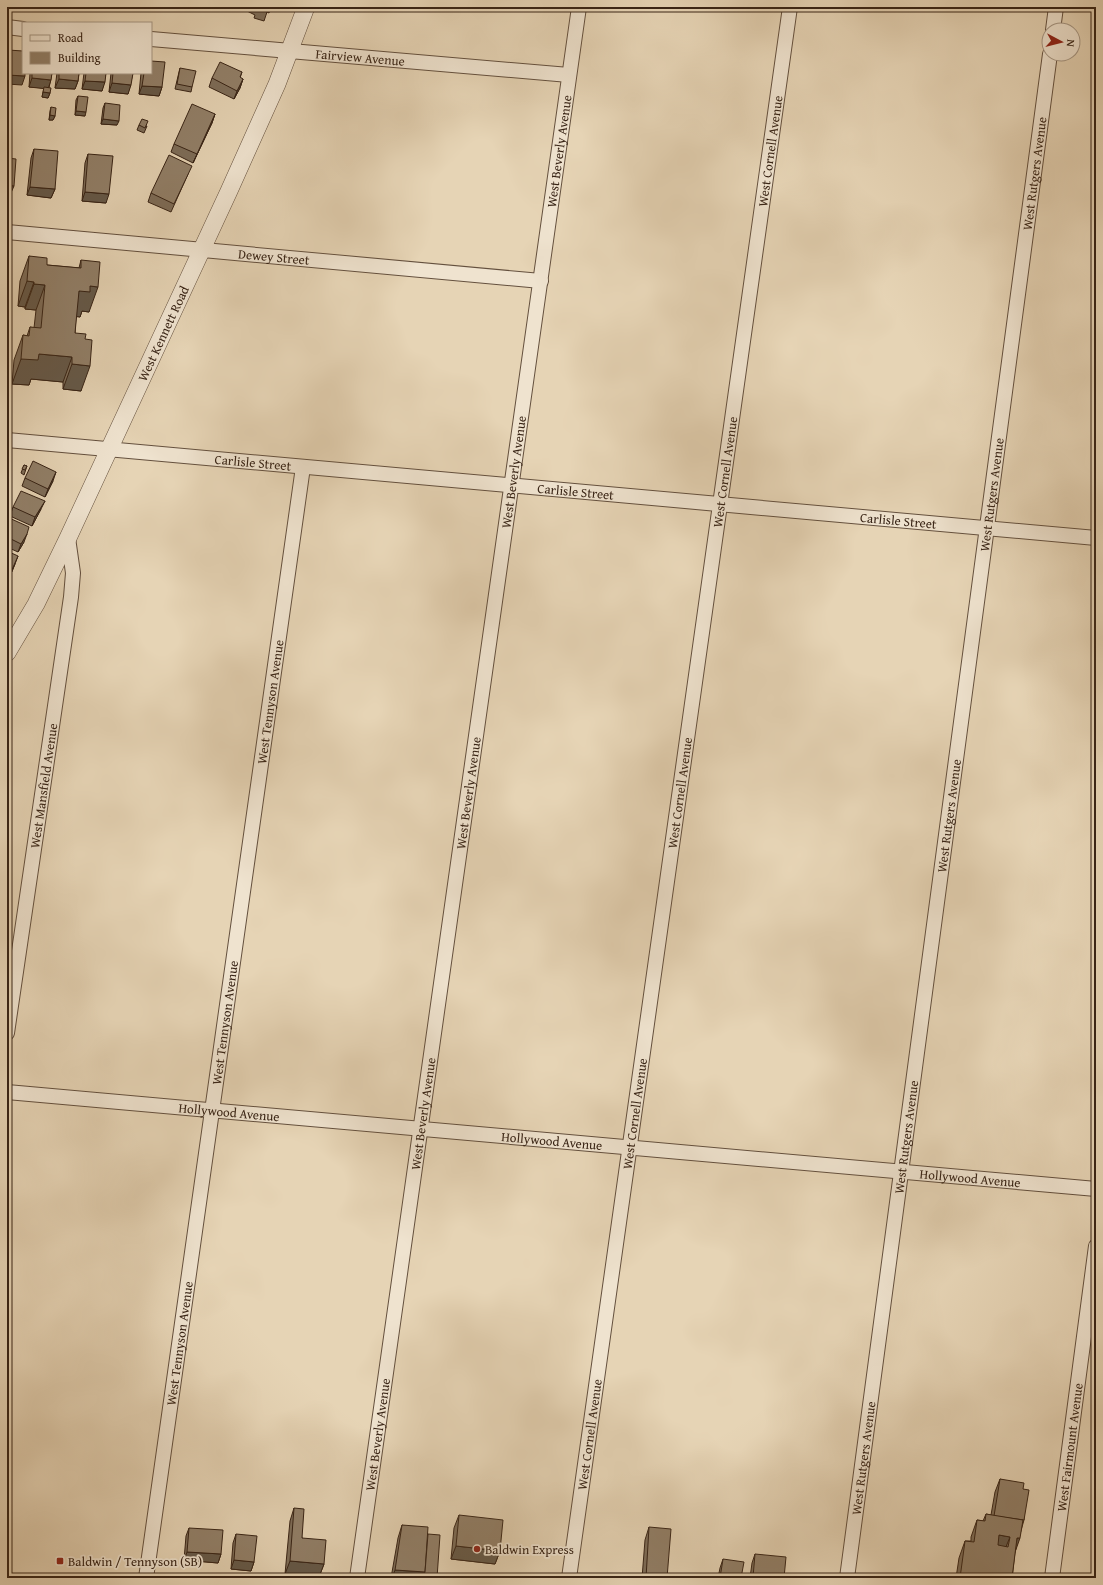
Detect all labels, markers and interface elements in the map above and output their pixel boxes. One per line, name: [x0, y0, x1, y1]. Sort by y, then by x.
legend: [22, 22, 152, 74]
north arrow: [1041, 22, 1081, 62]
text: Road: [58, 29, 84, 46]
text: N: [1062, 39, 1079, 48]
street label: Fairview Avenue: [315, 44, 406, 70]
text: Building: [58, 49, 101, 66]
street label: West Beverly Avenue: [541, 94, 576, 209]
street label: West Cornell Avenue: [753, 94, 787, 208]
street label: West Rutgers Avenue: [1017, 115, 1051, 231]
street label: Dewey Street: [237, 244, 311, 269]
street label: West Kennett Road: [133, 282, 193, 384]
street label: West Beverly Avenue: [496, 414, 531, 529]
street label: West Cornell Avenue: [707, 415, 742, 529]
street label: West Rutgers Avenue: [974, 437, 1008, 553]
street label: Carlisle Street: [214, 449, 292, 475]
street label: Carlisle Street: [537, 478, 615, 504]
street label: Carlisle Street: [859, 507, 938, 533]
street label: West Tennyson Avenue: [252, 638, 288, 765]
street label: West Mansfield Avenue: [25, 722, 62, 849]
street label: West Beverly Avenue: [451, 735, 485, 850]
street label: West Cornell Avenue: [662, 736, 697, 850]
street label: West Rutgers Avenue: [932, 758, 966, 874]
street label: West Tennyson Avenue: [206, 959, 243, 1086]
street label: West Beverly Avenue: [405, 1056, 440, 1171]
street label: West Cornell Avenue: [617, 1057, 652, 1170]
street label: West Rutgers Avenue: [889, 1079, 923, 1195]
street label: Hollywood Avenue: [178, 1098, 280, 1126]
street label: Hollywood Avenue: [501, 1127, 603, 1154]
street label: Hollywood Avenue: [919, 1164, 1021, 1192]
street label: West Tennyson Avenue: [161, 1280, 197, 1407]
street label: West Beverly Avenue: [360, 1377, 395, 1492]
street label: West Cornell Avenue: [572, 1378, 606, 1491]
street label: West Fairmount Avenue: [1051, 1382, 1087, 1513]
street label: West Rutgers Avenue: [846, 1400, 880, 1516]
place label: Baldwin Express: [485, 1540, 574, 1559]
marker: Baldwin Express: [472, 1544, 482, 1554]
place label: Baldwin / Tennyson (SB): [68, 1552, 202, 1571]
marker: Baldwin / Tennyson (SB): [55, 1556, 65, 1566]

